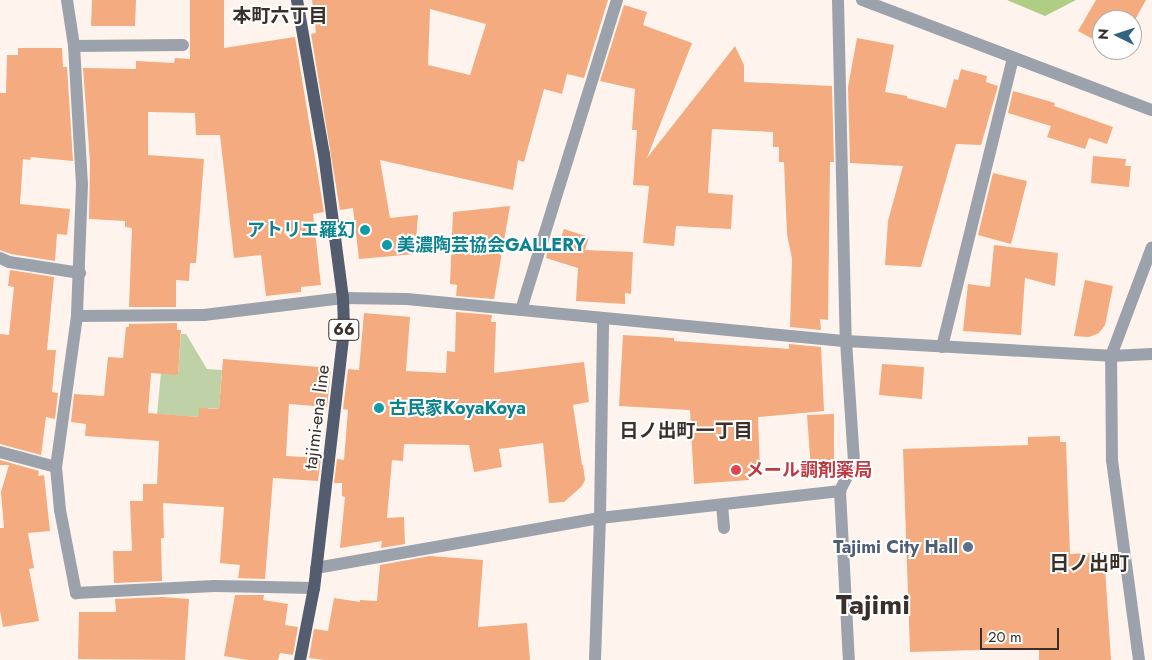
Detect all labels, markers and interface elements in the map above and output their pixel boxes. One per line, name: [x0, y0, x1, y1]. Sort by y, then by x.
district label: 本町六丁目: [233, 5, 327, 27]
north arrow: [1092, 10, 1142, 60]
text: N: [1093, 28, 1113, 40]
place label: アトリエ羅幻: [247, 219, 355, 241]
marker: アトリエ羅幻: [359, 224, 371, 236]
place label: 美濃陶芸協会GALLERY: [397, 234, 586, 256]
marker: 美濃陶芸協会GALLERY: [381, 239, 393, 251]
road number: 66: [328, 316, 360, 344]
street label: tajimi-ena line: [300, 364, 334, 470]
place label: 古民家KoyaKoya: [389, 397, 526, 419]
marker: 古民家KoyaKoya: [373, 402, 385, 414]
district label: 日ノ出町一丁目: [620, 420, 752, 442]
place label: メール調剤薬局: [746, 459, 872, 481]
marker: メール調剤薬局: [730, 464, 742, 476]
place label: Tajimi City Hall: [833, 536, 958, 558]
marker: Tajimi City Hall: [962, 541, 974, 553]
district label: 日ノ出町: [1049, 551, 1129, 575]
district label: Tajimi: [836, 588, 910, 622]
scale bar: [982, 618, 1061, 650]
text: 20 m: [988, 626, 1022, 648]

